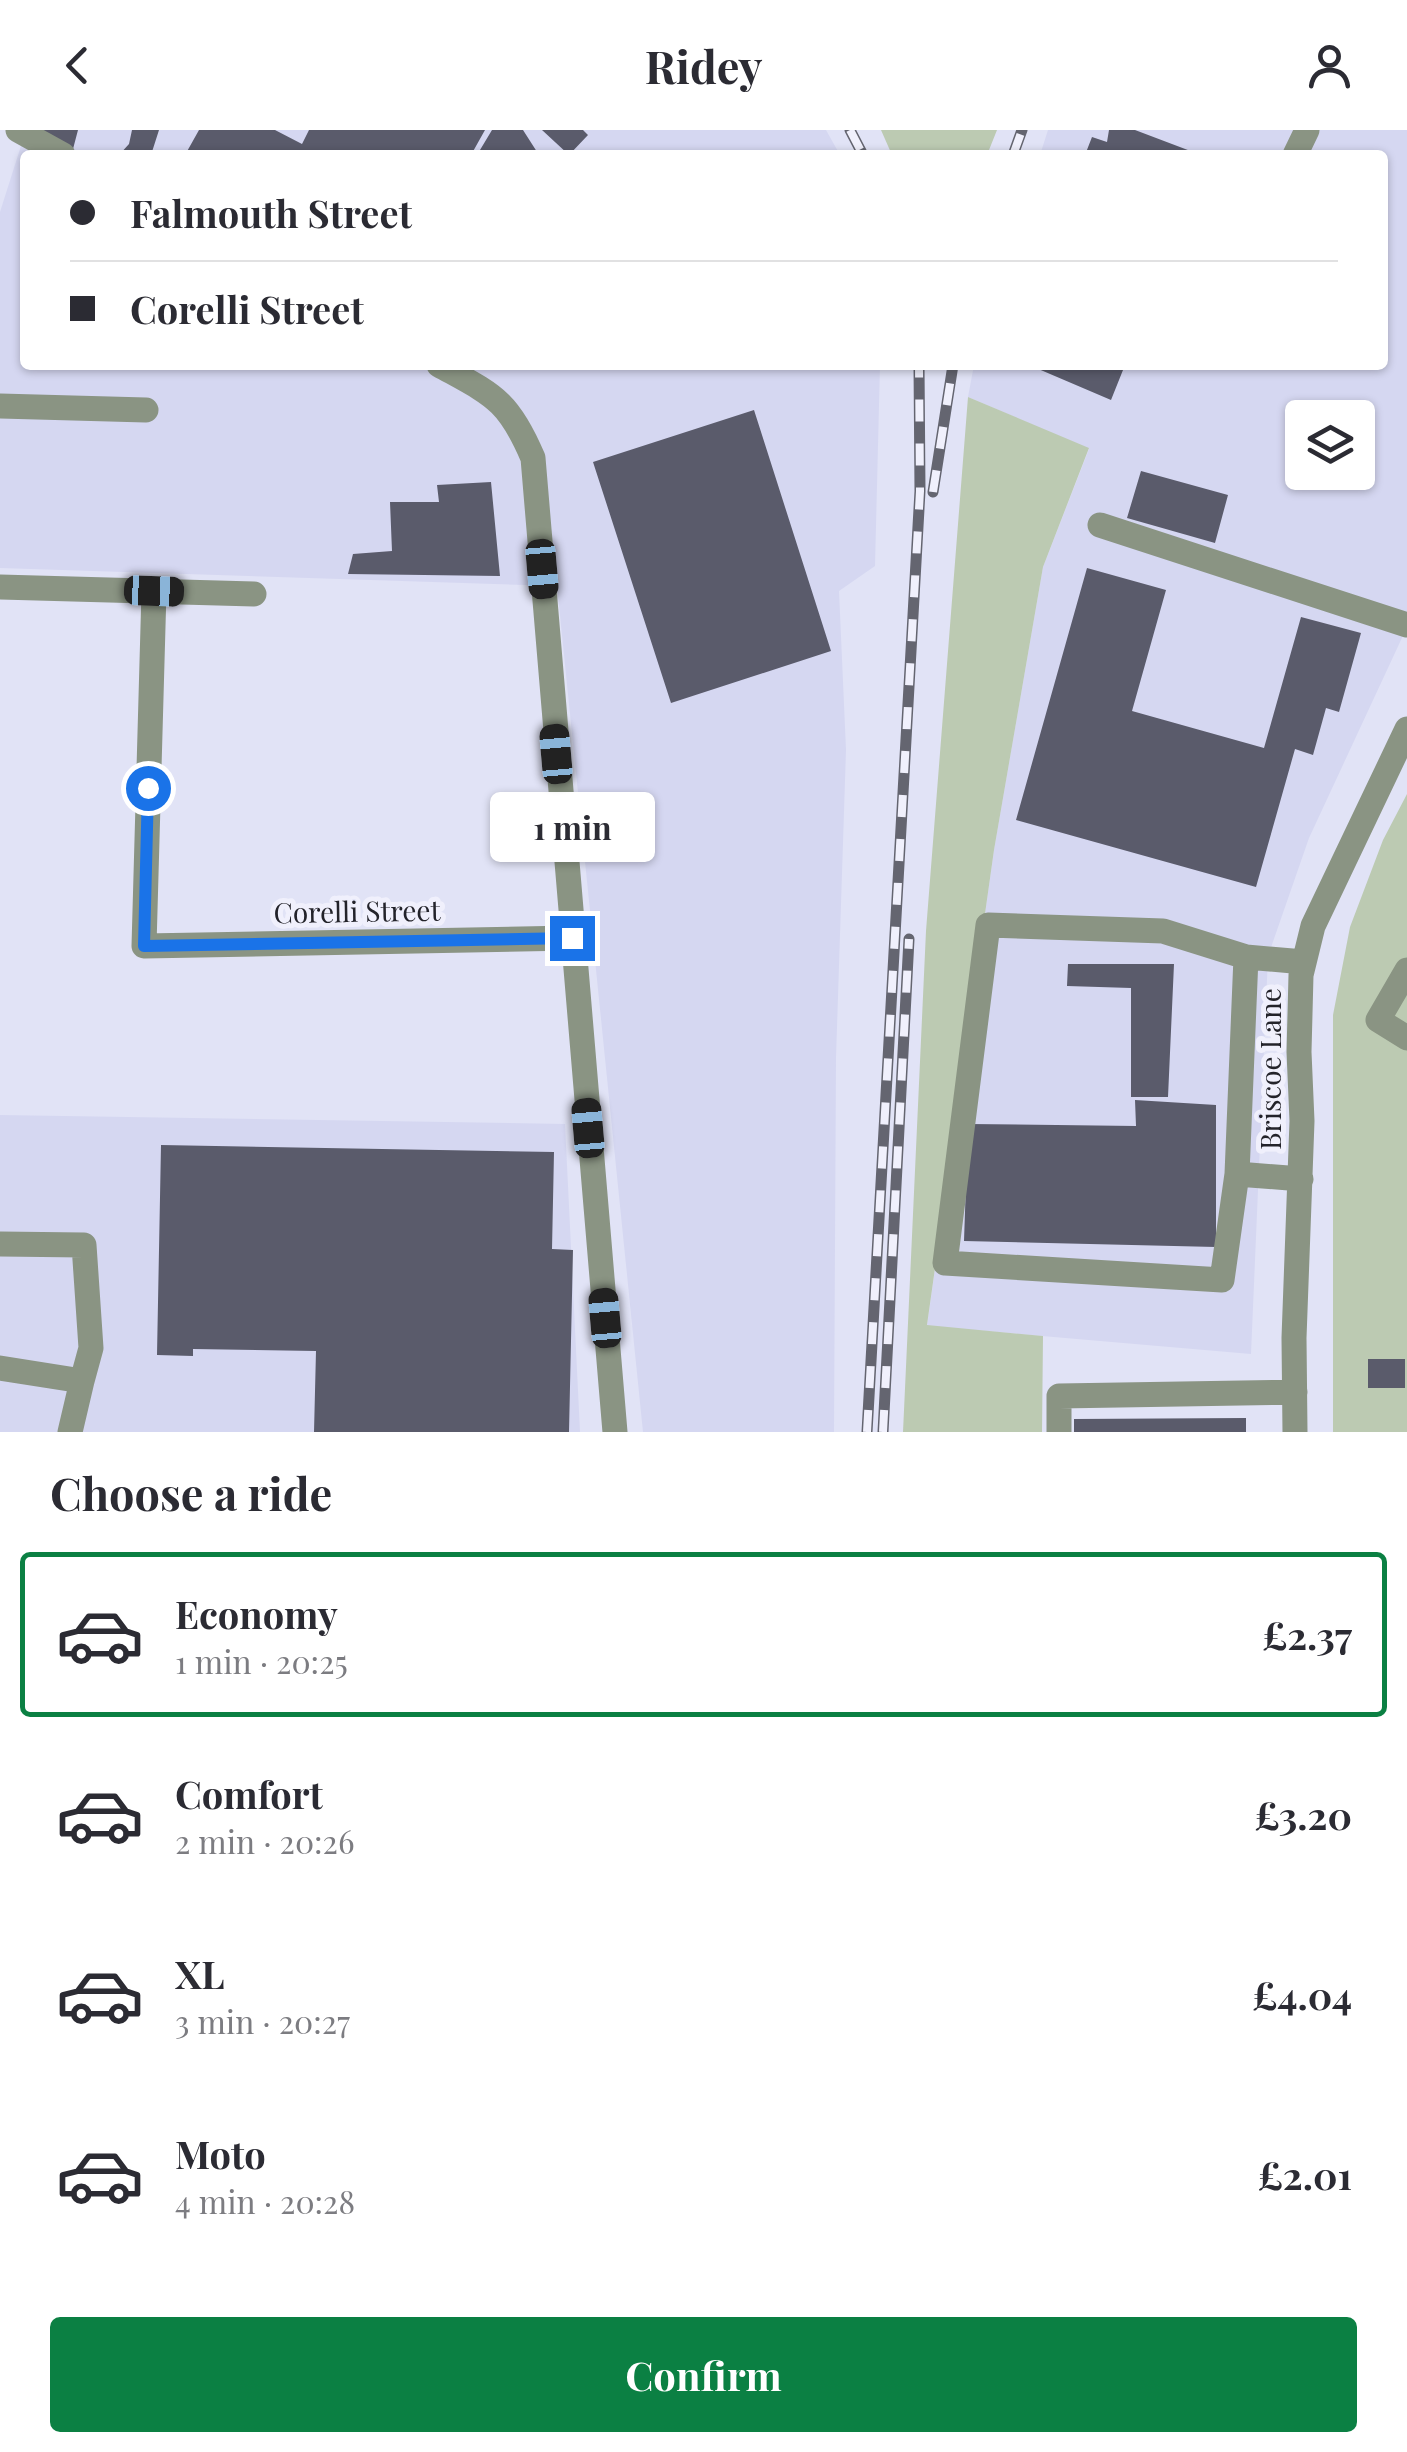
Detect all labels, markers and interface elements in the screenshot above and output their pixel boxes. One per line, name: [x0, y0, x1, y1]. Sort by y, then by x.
text: Ridey: [645, 35, 762, 95]
icon: back: [50, 38, 105, 93]
icon: person: [1302, 38, 1357, 93]
text: Falmouth Street: [130, 187, 412, 238]
text: Corelli Street: [130, 283, 364, 334]
map controls: [1285, 400, 1375, 490]
button: layers: [1285, 400, 1375, 490]
car: [524, 538, 560, 600]
car: [123, 575, 185, 607]
car: [538, 723, 574, 785]
route start: [126, 766, 171, 811]
callout: 1 min: [490, 793, 654, 863]
text: 1 min: [533, 805, 612, 848]
street label: Corelli Street: [273, 891, 442, 930]
route end: [550, 916, 595, 961]
street label: Briscoe Lane: [1251, 988, 1288, 1150]
car: [570, 1097, 606, 1159]
car: [587, 1287, 623, 1349]
text: Choose a ride: [50, 1462, 332, 1522]
text: Economy: [175, 1588, 338, 1639]
icon: car: [55, 1590, 145, 1680]
text: £2.37: [1262, 1609, 1352, 1660]
text: 1 min · 20:25: [175, 1639, 348, 1682]
text: Comfort: [175, 1768, 323, 1819]
icon: car: [55, 1770, 145, 1860]
text: £3.20: [1254, 1789, 1352, 1840]
text: 2 min · 20:26: [175, 1819, 355, 1862]
text: XL: [175, 1948, 224, 1999]
icon: car: [55, 1950, 145, 2040]
text: £4.04: [1252, 1969, 1352, 2020]
text: 3 min · 20:27: [175, 1999, 350, 2042]
text: Moto: [175, 2128, 266, 2179]
icon: car: [55, 2130, 145, 2220]
text: £2.01: [1258, 2149, 1352, 2200]
text: 4 min · 20:28: [175, 2179, 355, 2222]
button: Confirm: [50, 2317, 1357, 2432]

